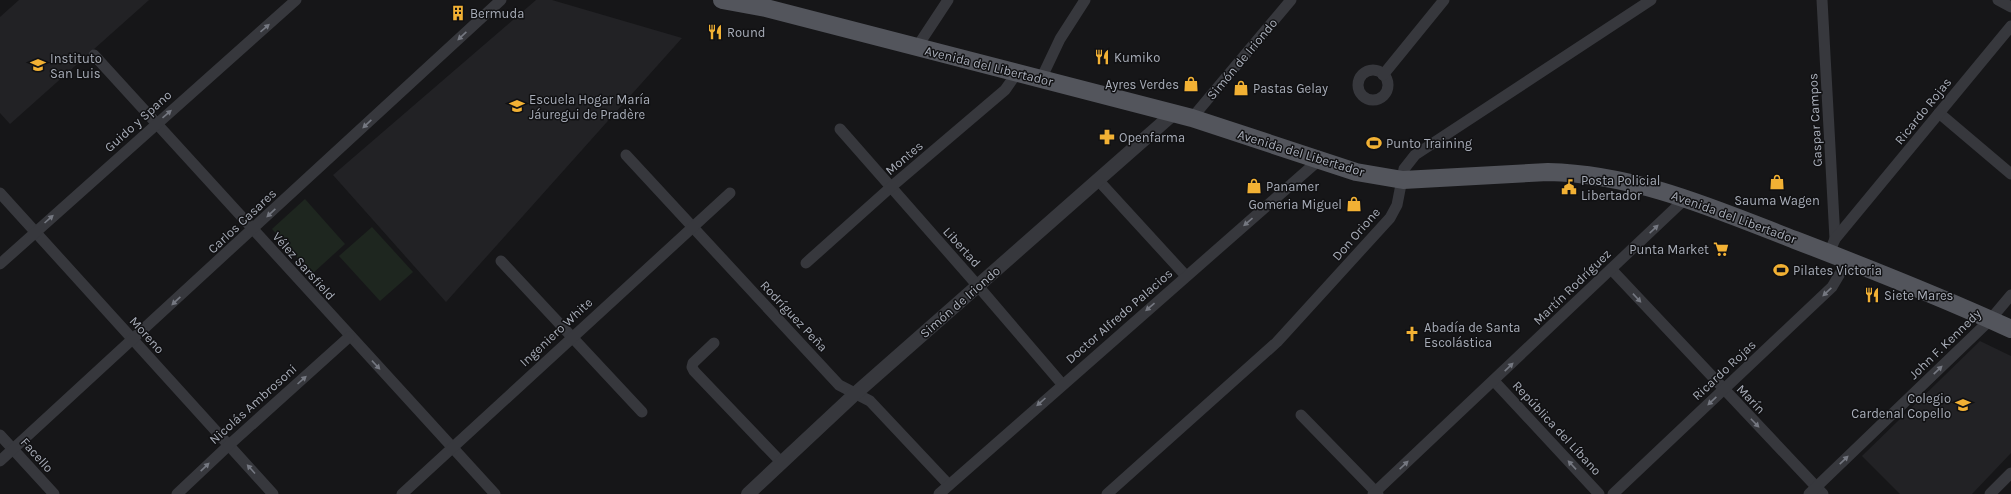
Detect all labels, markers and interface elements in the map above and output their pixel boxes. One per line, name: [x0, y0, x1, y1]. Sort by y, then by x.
building icon: Bermuda: [449, 4, 467, 22]
place label: Bermuda: [470, 6, 524, 21]
street label: Simón de Iriondo: [1204, 15, 1280, 103]
one-way arrow: [260, 23, 270, 33]
restaurant icon: Round: [706, 23, 724, 41]
place label: Round: [727, 25, 766, 40]
one-way arrow: [457, 31, 467, 41]
street label: Avenida del Libertador: [923, 43, 1055, 89]
restaurant icon: Kumiko: [1093, 48, 1111, 66]
place label: Kumiko: [1114, 50, 1160, 65]
place label: Instituto San Luis: [50, 51, 102, 81]
school or university icon: Instituto San Luis: [29, 56, 47, 74]
street label: Gaspar Campos: [1805, 73, 1825, 167]
shop icon: Ayres Verdes: [1182, 75, 1200, 93]
street label: Ricardo Rojas: [1892, 75, 1955, 147]
place label: Ayres Verdes: [1105, 77, 1179, 92]
shop icon: Pastas Gelay: [1232, 79, 1250, 97]
place label: Pastas Gelay: [1253, 81, 1328, 96]
street label: Guido y Spano: [102, 87, 174, 155]
place label: Escuela Hogar María Jáuregui de Pradère: [529, 92, 650, 122]
school or university icon: Escuela Hogar María Jáuregui de Pradère: [508, 97, 526, 115]
one-way arrow: [163, 110, 172, 119]
one-way arrow: [362, 120, 372, 129]
street label: Avenida del Libertador: [1236, 127, 1366, 180]
pharmacy icon: Openfarma: [1098, 128, 1116, 146]
place label: Openfarma: [1119, 130, 1185, 145]
sports icon: Punto Training: [1365, 134, 1383, 152]
place label: Punto Training: [1386, 136, 1473, 151]
street label: Montes: [882, 138, 926, 178]
place label: Posta Policial Libertador: [1581, 173, 1660, 203]
shop icon: Sauma Wagen: [1768, 173, 1786, 191]
shop icon: Panamer: [1245, 177, 1263, 195]
public building icon: Posta Policial Libertador: [1560, 178, 1578, 196]
place label: Panamer: [1266, 179, 1319, 194]
street label: Carlos Casares: [205, 185, 279, 256]
street label: Avenida del Libertador: [1670, 187, 1799, 247]
place label: Sauma Wagen: [1734, 193, 1820, 208]
shop icon: Gomeria Miguel: [1345, 195, 1363, 213]
place label: Gomeria Miguel: [1248, 197, 1342, 212]
street label: Don Orione: [1329, 204, 1383, 264]
one-way arrow: [266, 208, 276, 217]
one-way arrow: [45, 215, 54, 224]
one-way arrow: [1243, 217, 1252, 226]
street label: Libertad: [940, 224, 984, 270]
one-way arrow: [1649, 224, 1659, 233]
street label: Vélez Sarsfield: [270, 229, 338, 303]
supermarket icon: Punta Market: [1712, 240, 1730, 258]
place label: Punta Market: [1629, 242, 1709, 257]
street label: Martín Rodríguez: [1530, 246, 1614, 328]
sports icon: Pilates Victoria: [1772, 261, 1790, 279]
street label: Simón de Iriondo: [917, 263, 1003, 341]
place label: Pilates Victoria: [1793, 263, 1882, 278]
street label: Doctor Alfredo Palacios: [1063, 265, 1176, 366]
street label: Rodríguez Peña: [757, 277, 831, 355]
restaurant icon: Siete Mares: [1863, 286, 1881, 304]
one-way arrow: [1822, 288, 1832, 297]
place label: Siete Mares: [1884, 288, 1954, 303]
one-way arrow: [1632, 293, 1642, 303]
street label: Ingeniero White: [517, 294, 596, 369]
one-way arrow: [170, 296, 181, 305]
one-way arrow: [1144, 303, 1155, 312]
street label: John F. Kennedy: [1906, 306, 1984, 382]
street label: Moreno: [127, 313, 167, 357]
place label: Abadía de Santa Escolástica: [1424, 320, 1521, 350]
church icon: Abadía de Santa Escolástica: [1403, 325, 1421, 343]
street label: Ricardo Rojas: [1689, 337, 1759, 403]
one-way arrow: [371, 360, 381, 370]
street label: Nicolás Ambrosoni: [206, 361, 300, 447]
one-way arrow: [1504, 362, 1514, 372]
one-way arrow: [1933, 365, 1943, 375]
one-way arrow: [296, 375, 307, 384]
street label: República del Líbano: [1510, 378, 1604, 478]
street label: Marín: [1734, 381, 1768, 417]
place label: Colegio Cardenal Copello: [1851, 391, 1951, 421]
one-way arrow: [1707, 396, 1717, 406]
school or university icon: Colegio Cardenal Copello: [1954, 396, 1972, 414]
one-way arrow: [1036, 398, 1047, 407]
one-way arrow: [1750, 418, 1760, 428]
street label: Facello: [18, 435, 56, 475]
one-way arrow: [1839, 455, 1849, 465]
one-way arrow: [1399, 460, 1409, 470]
one-way arrow: [1568, 461, 1577, 470]
one-way arrow: [201, 463, 210, 472]
one-way arrow: [247, 465, 256, 474]

